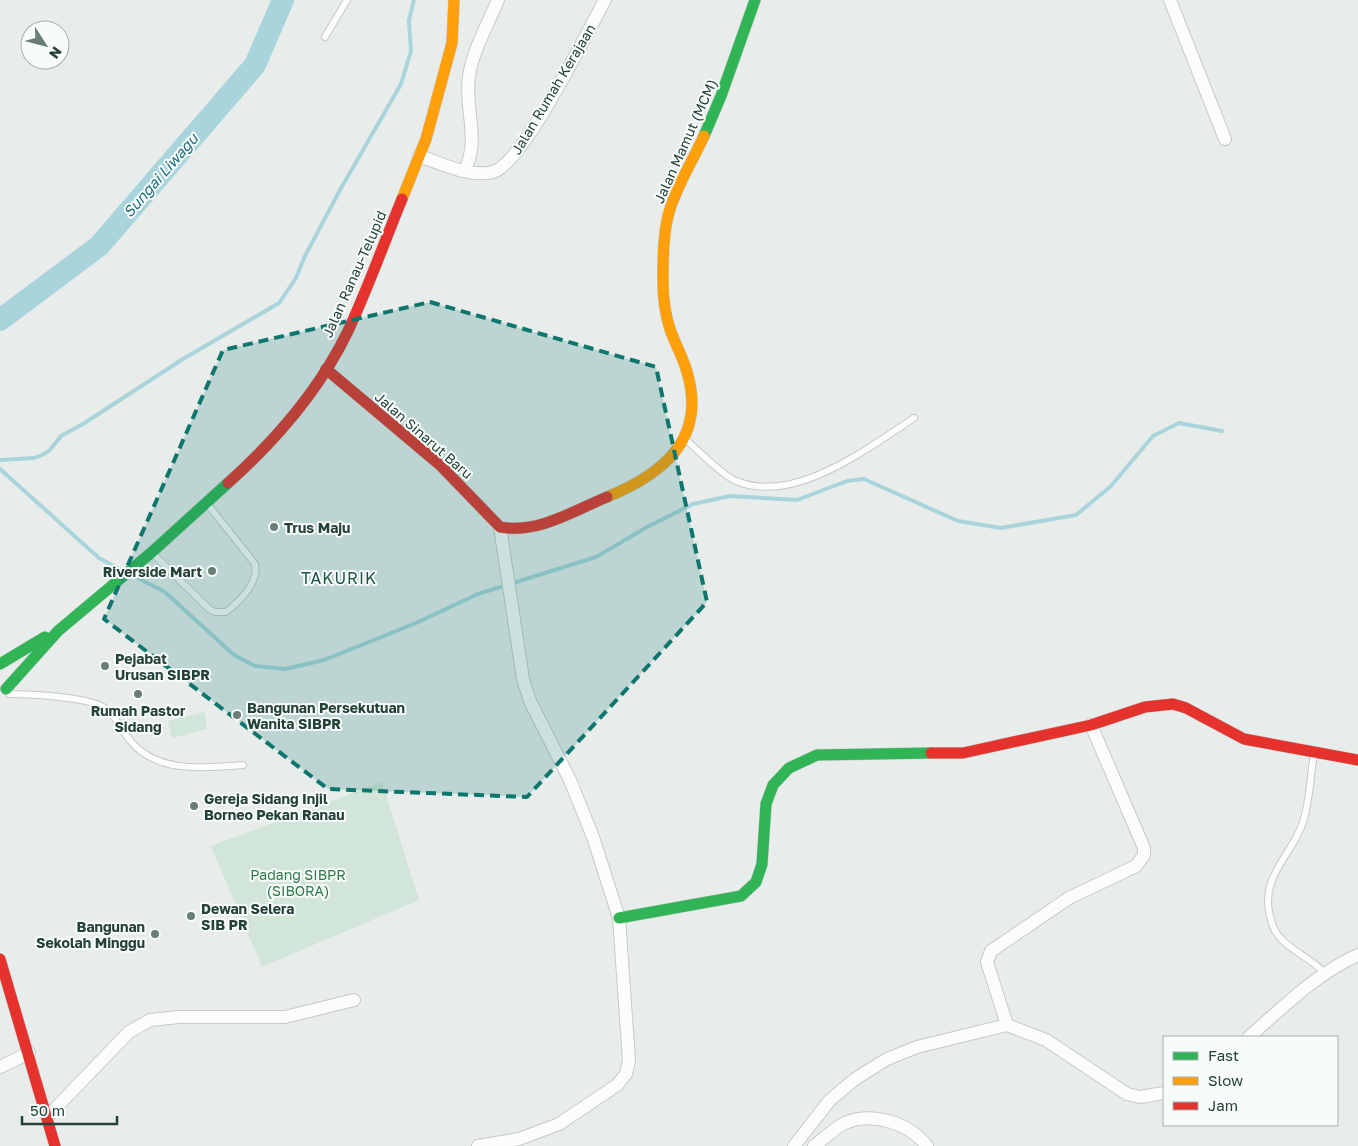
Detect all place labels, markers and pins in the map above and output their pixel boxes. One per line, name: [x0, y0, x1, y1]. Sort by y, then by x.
place label: Trus Maju: [284, 519, 350, 536]
marker: Trus Maju: [268, 521, 280, 533]
place label: Riverside Mart: [103, 563, 202, 580]
marker: Riverside Mart: [206, 565, 218, 577]
place label: Pejabat Urusan SIBPR: [115, 650, 210, 683]
marker: Pejabat Urusan SIBPR: [99, 660, 111, 672]
marker: Rumah Pastor Sidang: [132, 688, 144, 700]
place label: Bangunan Persekutuan Wanita SIBPR: [247, 699, 405, 732]
place label: Rumah Pastor Sidang: [91, 702, 186, 735]
marker: Bangunan Persekutuan Wanita SIBPR: [231, 709, 243, 721]
place label: Gereja Sidang Injil Borneo Pekan Ranau: [204, 790, 345, 823]
marker: Gereja Sidang Injil Borneo Pekan Ranau: [188, 800, 200, 812]
place label: Dewan Selera SIB PR: [201, 900, 294, 933]
marker: Dewan Selera SIB PR: [185, 910, 197, 922]
place label: Bangunan Sekolah Minggu: [36, 918, 145, 951]
marker: Bangunan Sekolah Minggu: [149, 928, 161, 940]

